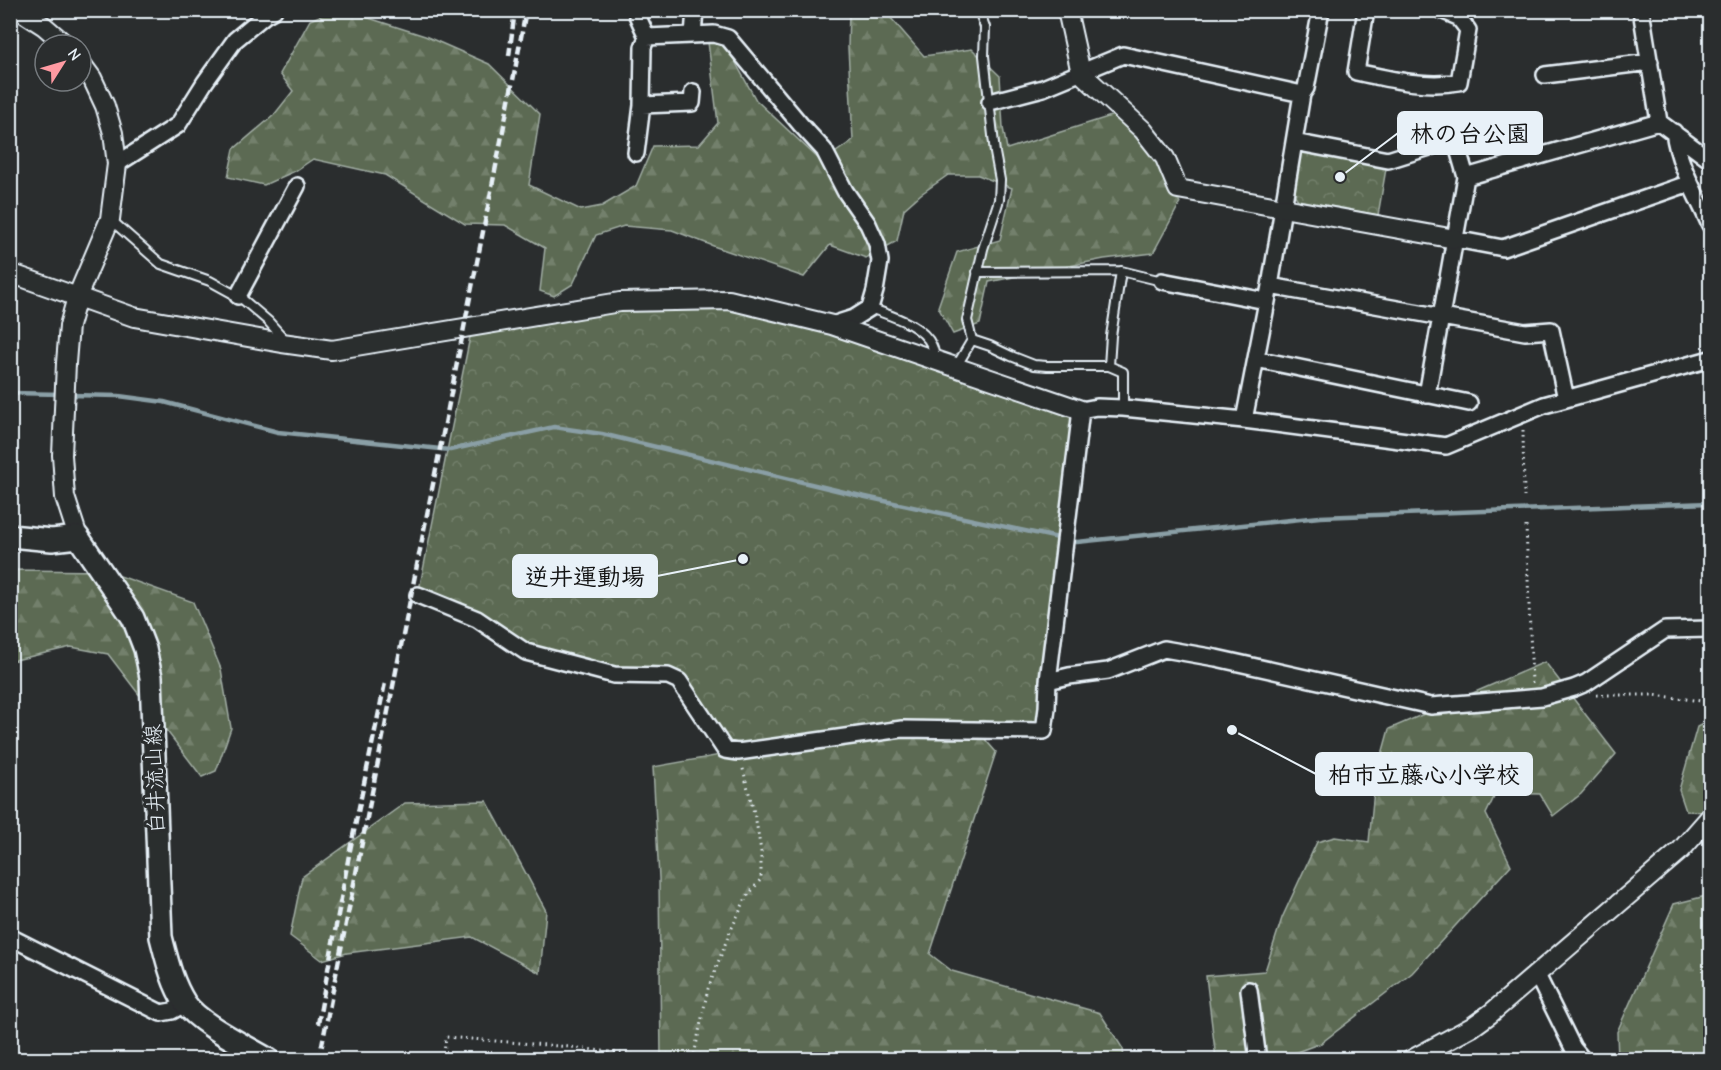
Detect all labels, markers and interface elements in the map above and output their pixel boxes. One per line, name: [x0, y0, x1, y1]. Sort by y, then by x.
north arrow: [33, 33, 93, 93]
text: N: [64, 45, 85, 64]
callout: 林の台公園: [1398, 112, 1542, 154]
text: 林の台公園: [1410, 120, 1530, 148]
callout: 逆井運動場: [513, 555, 657, 597]
text: 逆井運動場: [525, 563, 645, 591]
street label: 白井流山線: [140, 724, 170, 834]
callout: 柏市立藤心小学校: [1316, 753, 1532, 795]
text: 柏市立藤心小学校: [1328, 761, 1520, 789]

